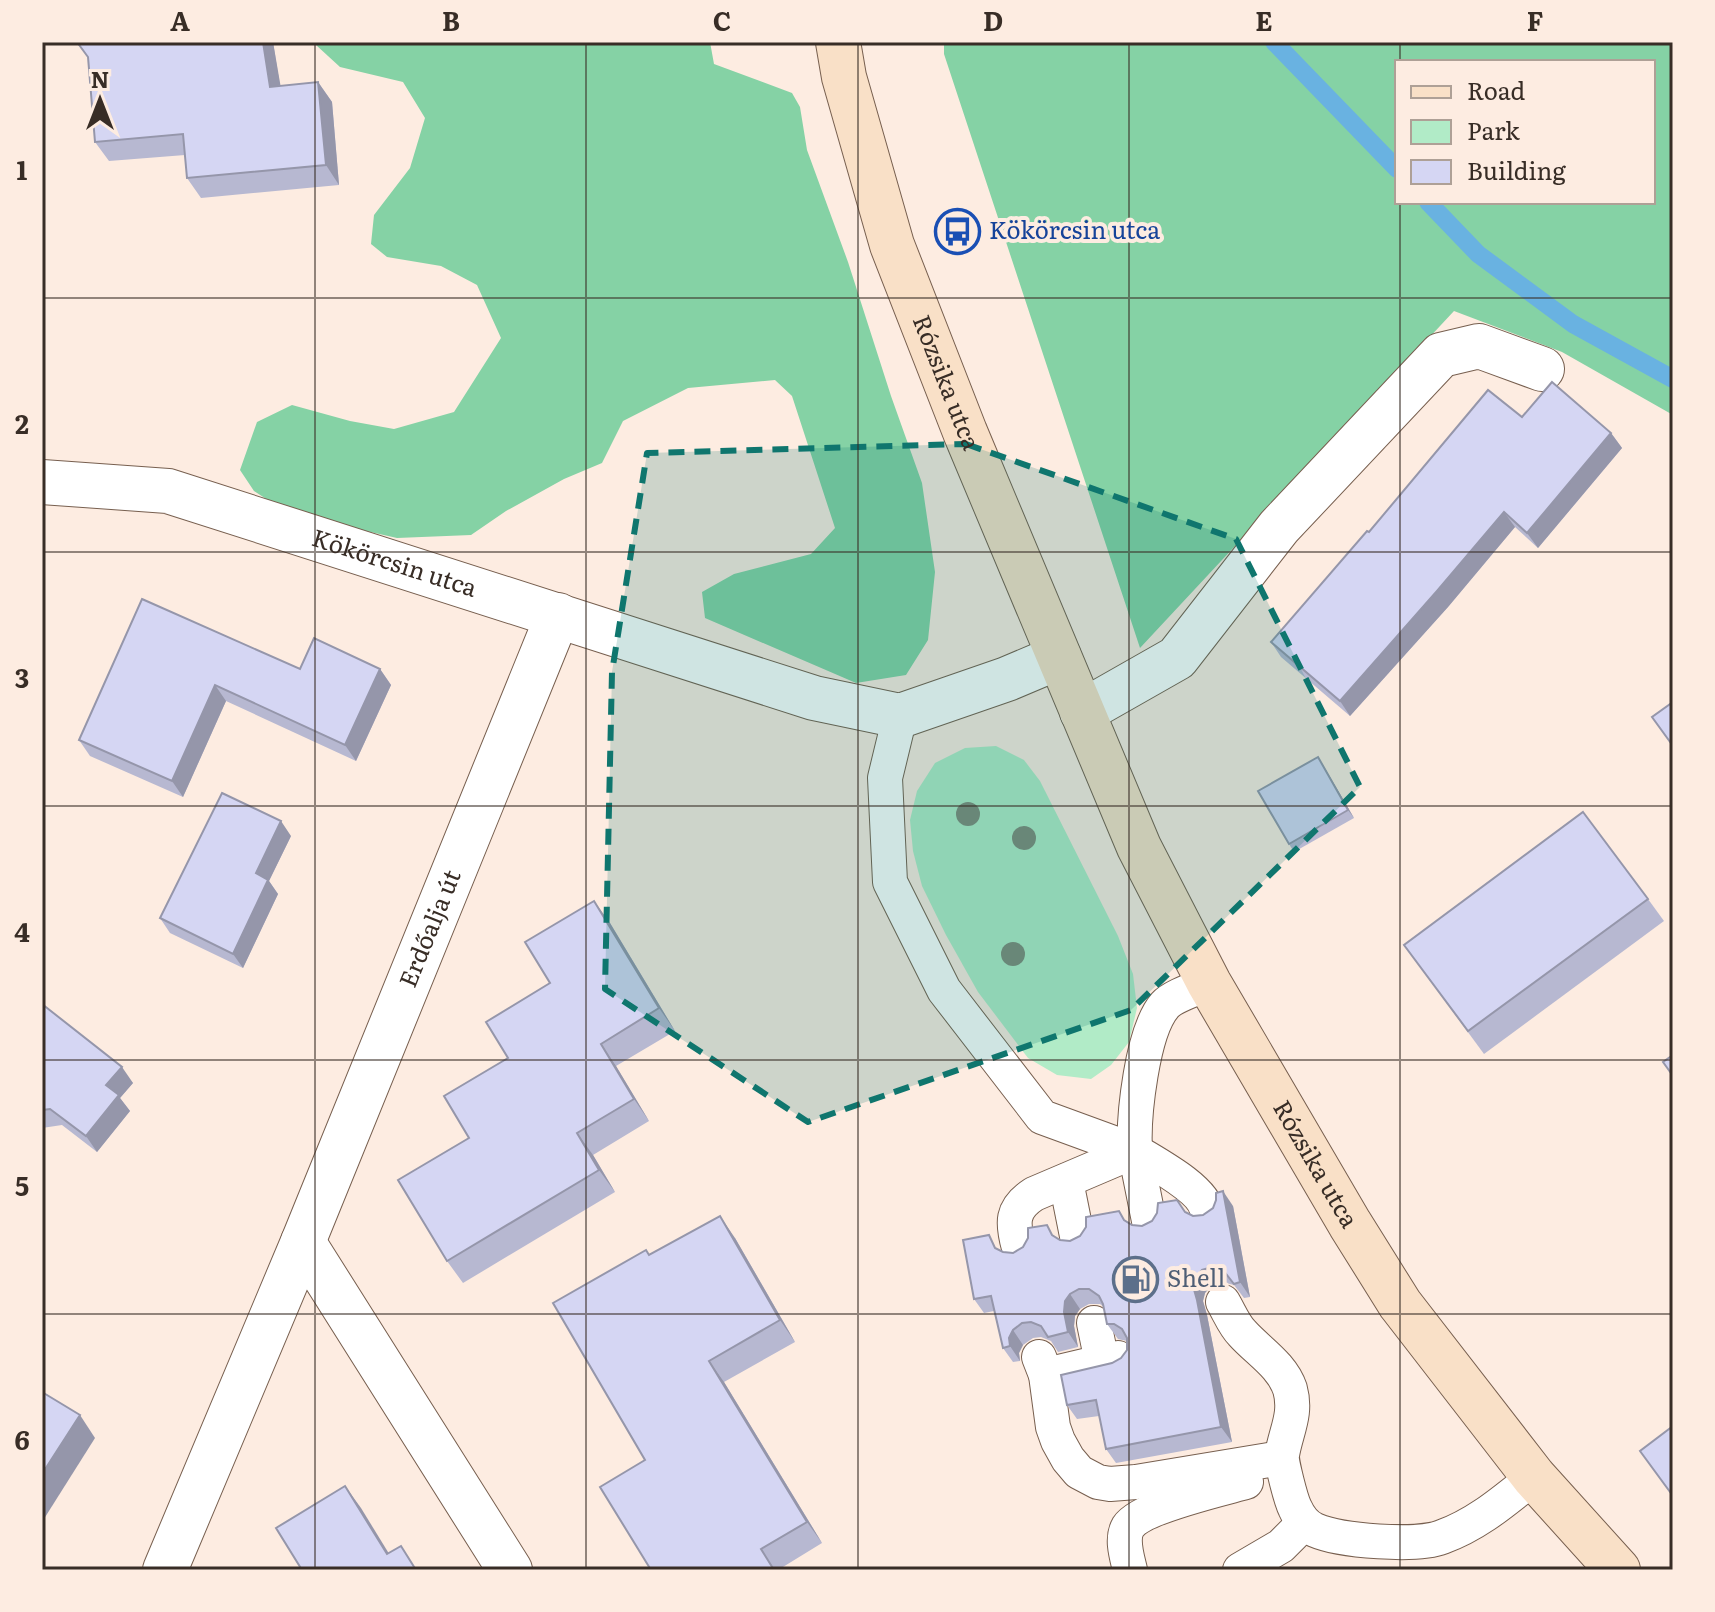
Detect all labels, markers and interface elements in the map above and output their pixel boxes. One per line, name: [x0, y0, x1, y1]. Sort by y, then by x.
text: A: [170, 0, 190, 39]
text: B: [442, 0, 460, 39]
text: C: [713, 0, 731, 39]
text: D: [983, 0, 1003, 39]
text: E: [1255, 0, 1273, 39]
text: F: [1527, 0, 1543, 39]
north arrow: [60, 60, 140, 140]
legend: [1395, 60, 1655, 204]
text: N: [91, 62, 109, 95]
text: Road: [1467, 72, 1526, 107]
text: Park: [1467, 112, 1520, 147]
text: 1: [17, 149, 28, 188]
text: Building: [1467, 152, 1566, 187]
bus stop icon: Kökörcsin utca: [934, 207, 982, 255]
place label: Kökörcsin utca: [989, 211, 1160, 246]
street label: Rózsika utca: [906, 309, 991, 455]
text: 2: [15, 403, 29, 442]
street label: Kökörcsin utca: [308, 518, 482, 604]
text: 3: [15, 657, 29, 696]
street label: Erdőalja út: [388, 863, 468, 992]
text: 4: [14, 911, 30, 950]
street label: Rózsika utca: [1266, 1093, 1368, 1233]
text: 5: [15, 1165, 29, 1204]
fuel station icon: Shell: [1112, 1255, 1160, 1303]
place label: Shell: [1167, 1259, 1225, 1294]
text: 6: [14, 1419, 30, 1458]

